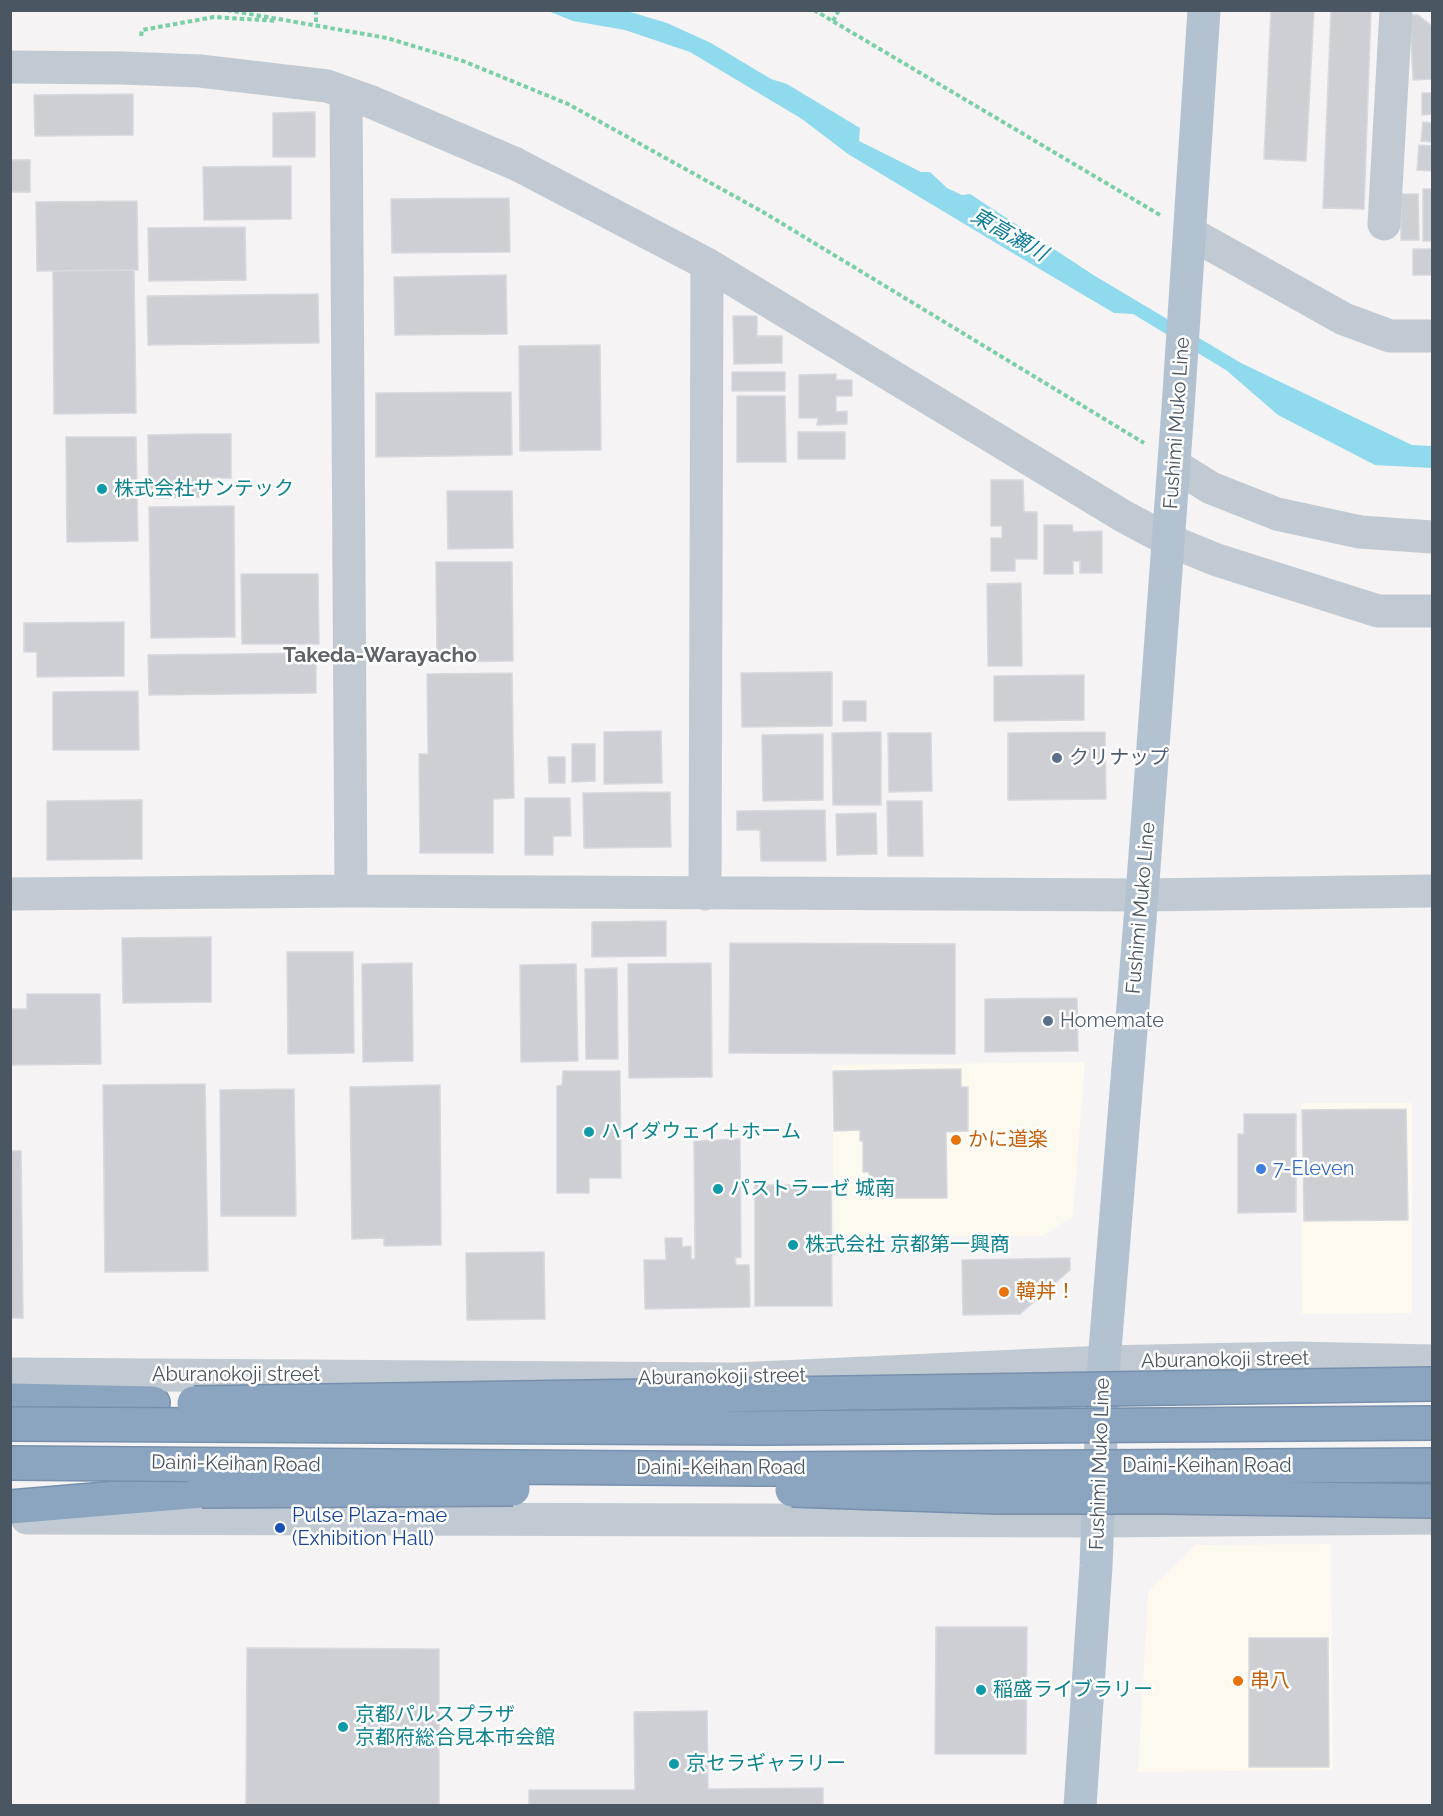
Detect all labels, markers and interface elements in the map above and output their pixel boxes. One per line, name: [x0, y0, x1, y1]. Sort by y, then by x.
water label: 東高瀬川: [966, 203, 1052, 267]
street label: Fushimi Muko Line: [1159, 336, 1195, 510]
place label: 株式会社サンテック: [114, 477, 294, 501]
marker: 株式会社サンテック: [95, 482, 109, 496]
district label: Takeda-Warayacho: [283, 643, 477, 669]
place label: クリナップ: [1069, 746, 1169, 770]
marker: クリナップ: [1050, 751, 1064, 765]
street label: Fushimi Muko Line: [1122, 821, 1160, 995]
place label: Homemate: [1060, 1009, 1164, 1033]
marker: Homemate: [1041, 1014, 1055, 1028]
place label: ハイダウェイ＋ホーム: [601, 1120, 801, 1144]
marker: ハイダウェイ＋ホーム: [582, 1125, 596, 1139]
place label: かに道楽: [968, 1128, 1048, 1152]
marker: かに道楽: [949, 1133, 963, 1147]
place label: 7-Eleven: [1273, 1157, 1354, 1181]
marker: 7-Eleven: [1254, 1162, 1268, 1176]
place label: パストラーゼ 城南: [730, 1177, 895, 1201]
marker: パストラーゼ 城南: [711, 1182, 725, 1196]
place label: 株式会社 京都第一興商: [805, 1233, 1010, 1257]
marker: 株式会社 京都第一興商: [786, 1238, 800, 1252]
place label: 韓丼！: [1016, 1280, 1076, 1304]
marker: 韓丼！: [997, 1285, 1011, 1299]
street label: Aburanokoji street: [1141, 1347, 1309, 1373]
street label: Aburanokoji street: [152, 1363, 320, 1387]
street label: Aburanokoji street: [638, 1364, 806, 1390]
street label: Fushimi Muko Line: [1085, 1377, 1115, 1551]
street label: Daini-Keihan Road: [151, 1451, 321, 1477]
street label: Daini-Keihan Road: [1122, 1454, 1292, 1478]
street label: Daini-Keihan Road: [636, 1456, 806, 1480]
place label: Pulse Plaza-mae (Exhibition Hall): [292, 1504, 447, 1551]
marker: Pulse Plaza-mae (Exhibition Hall): [273, 1521, 287, 1535]
place label: 串八: [1250, 1669, 1290, 1693]
marker: 串八: [1231, 1674, 1245, 1688]
place label: 稲盛ライブラリー: [993, 1678, 1153, 1702]
marker: 稲盛ライブラリー: [974, 1683, 988, 1697]
place label: 京都パルスプラザ 京都府総合見本市会館: [355, 1703, 555, 1750]
marker: 京都パルスプラザ 京都府総合見本市会館: [336, 1720, 350, 1734]
place label: 京セラギャラリー: [686, 1752, 846, 1776]
marker: 京セラギャラリー: [667, 1757, 681, 1771]

